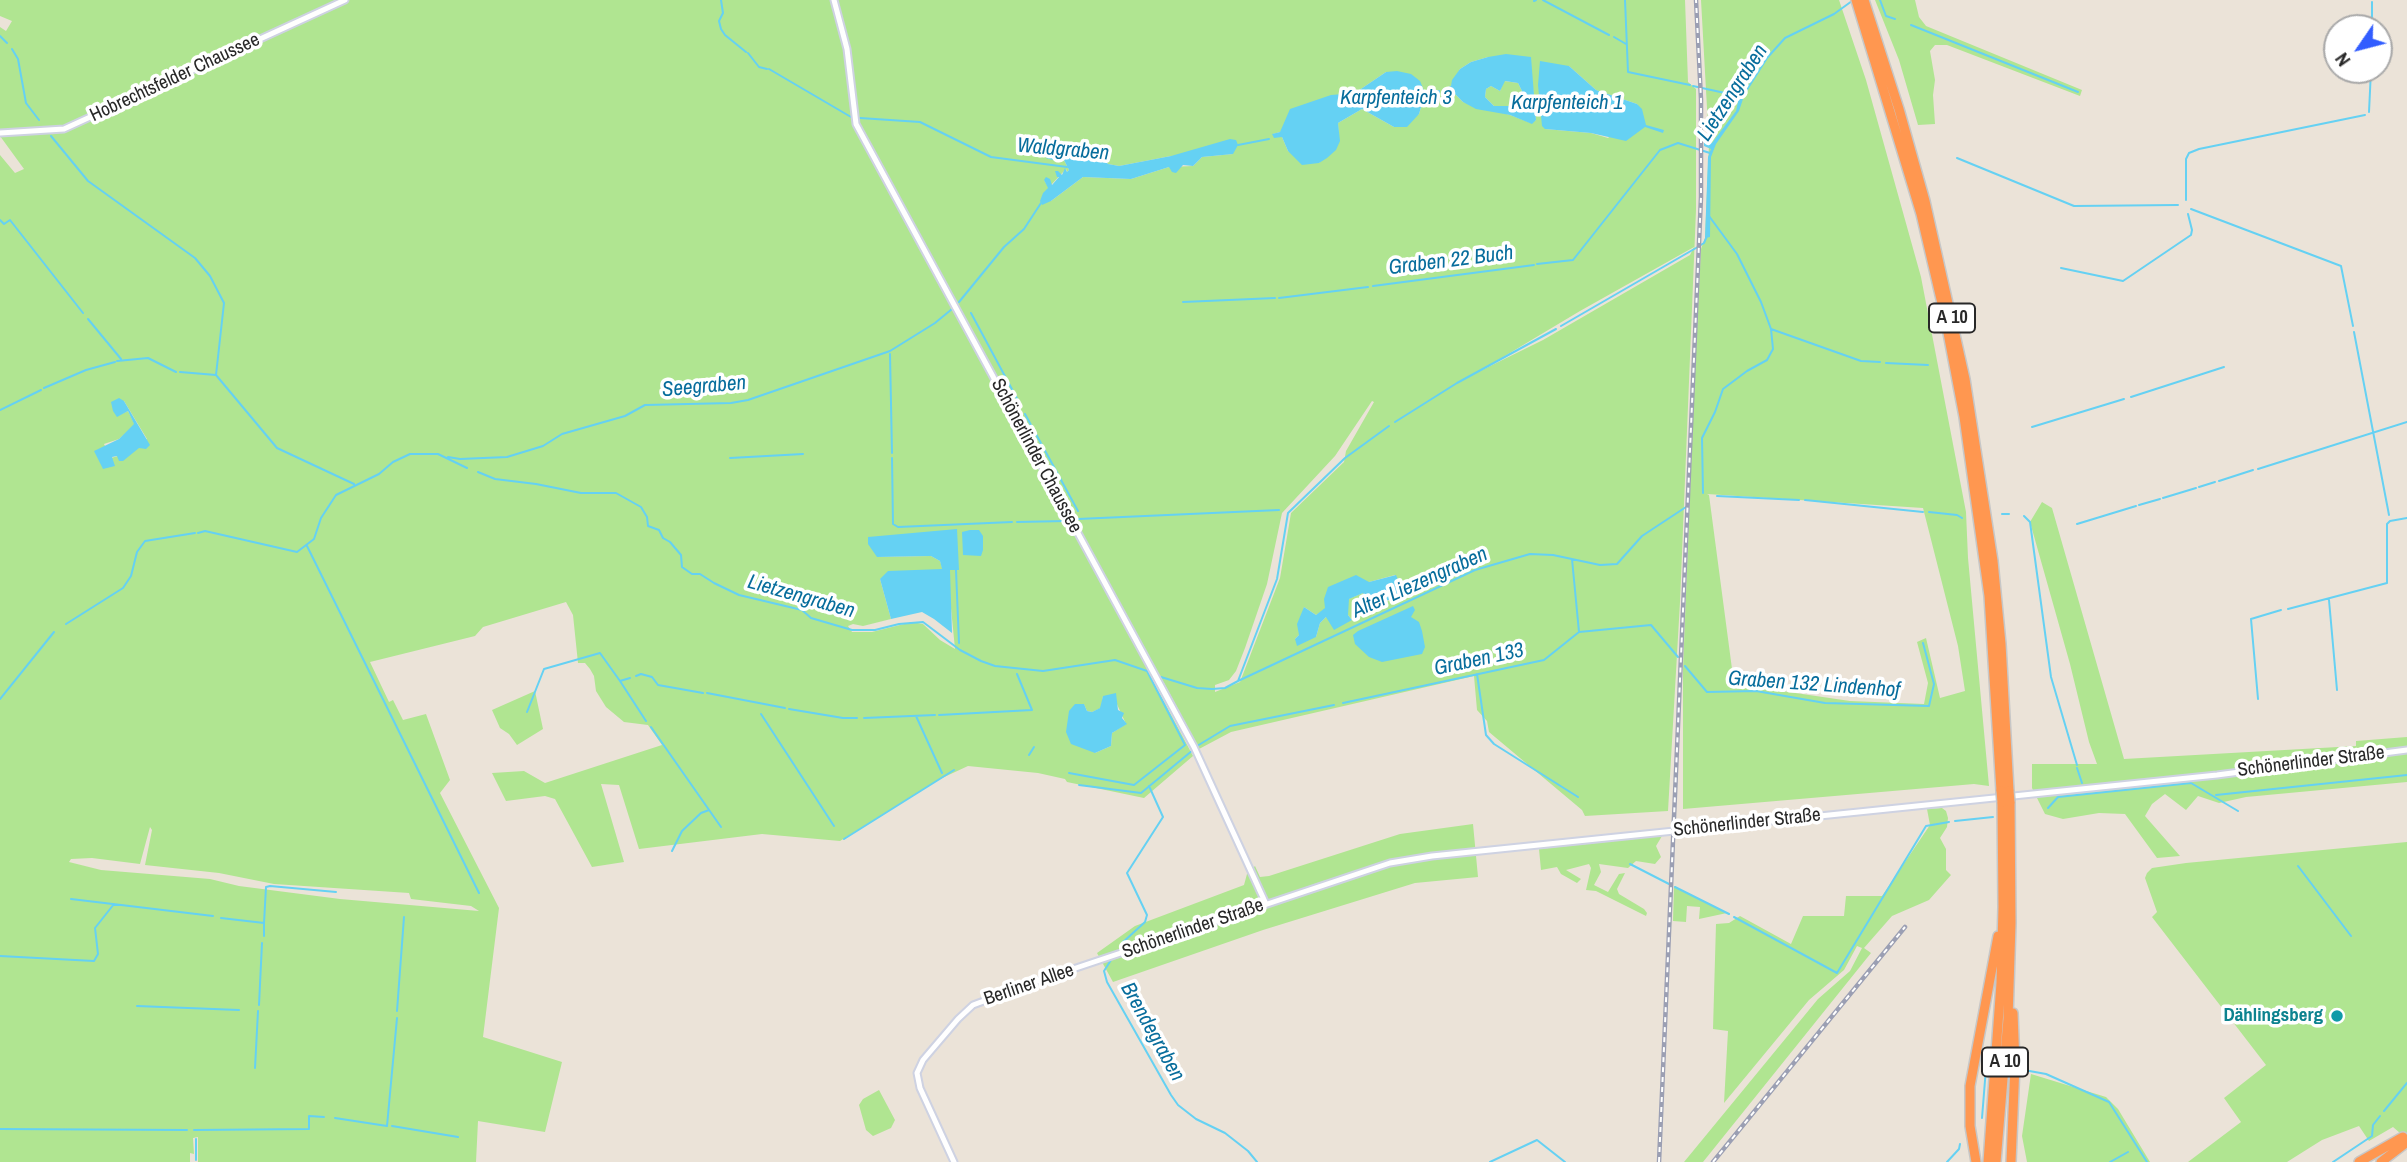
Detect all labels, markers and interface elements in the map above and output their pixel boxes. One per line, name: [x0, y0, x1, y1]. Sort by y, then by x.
north arrow: [2323, 14, 2393, 84]
street label: Hobrechtsfelder Chaussee: [87, 29, 263, 127]
water label: Lietzengraben: [1692, 40, 1774, 146]
text: N: [2329, 48, 2356, 72]
water label: Karpfenteich 3: [1340, 85, 1452, 111]
water label: Karpfenteich 1: [1511, 90, 1623, 116]
water label: Waldgraben: [1016, 133, 1110, 167]
water label: Graben 22 Buch: [1387, 241, 1515, 281]
road number: A 10: [1929, 304, 1975, 332]
water label: Seegraben: [661, 371, 747, 403]
street label: Schönerlinder Chaussee: [986, 375, 1086, 537]
water label: Alter Liezengraben: [1348, 542, 1492, 624]
water label: Lietzengraben: [745, 570, 857, 624]
water label: Graben 133: [1432, 638, 1526, 682]
water label: Graben 132 Lindenhof: [1727, 666, 1901, 704]
street label: Schönerlinder Straße: [2236, 742, 2386, 782]
street label: Schönerlinder Straße: [1672, 804, 1822, 842]
street label: Schönerlinder Straße: [1119, 894, 1267, 964]
street label: Berliner Allee: [981, 959, 1077, 1011]
water label: Brendegraben: [1115, 978, 1189, 1086]
place label: Dählingsberg: [2223, 1005, 2323, 1027]
marker: Dählingsberg: [2329, 1008, 2345, 1024]
road number: A 10: [1982, 1048, 2028, 1077]

